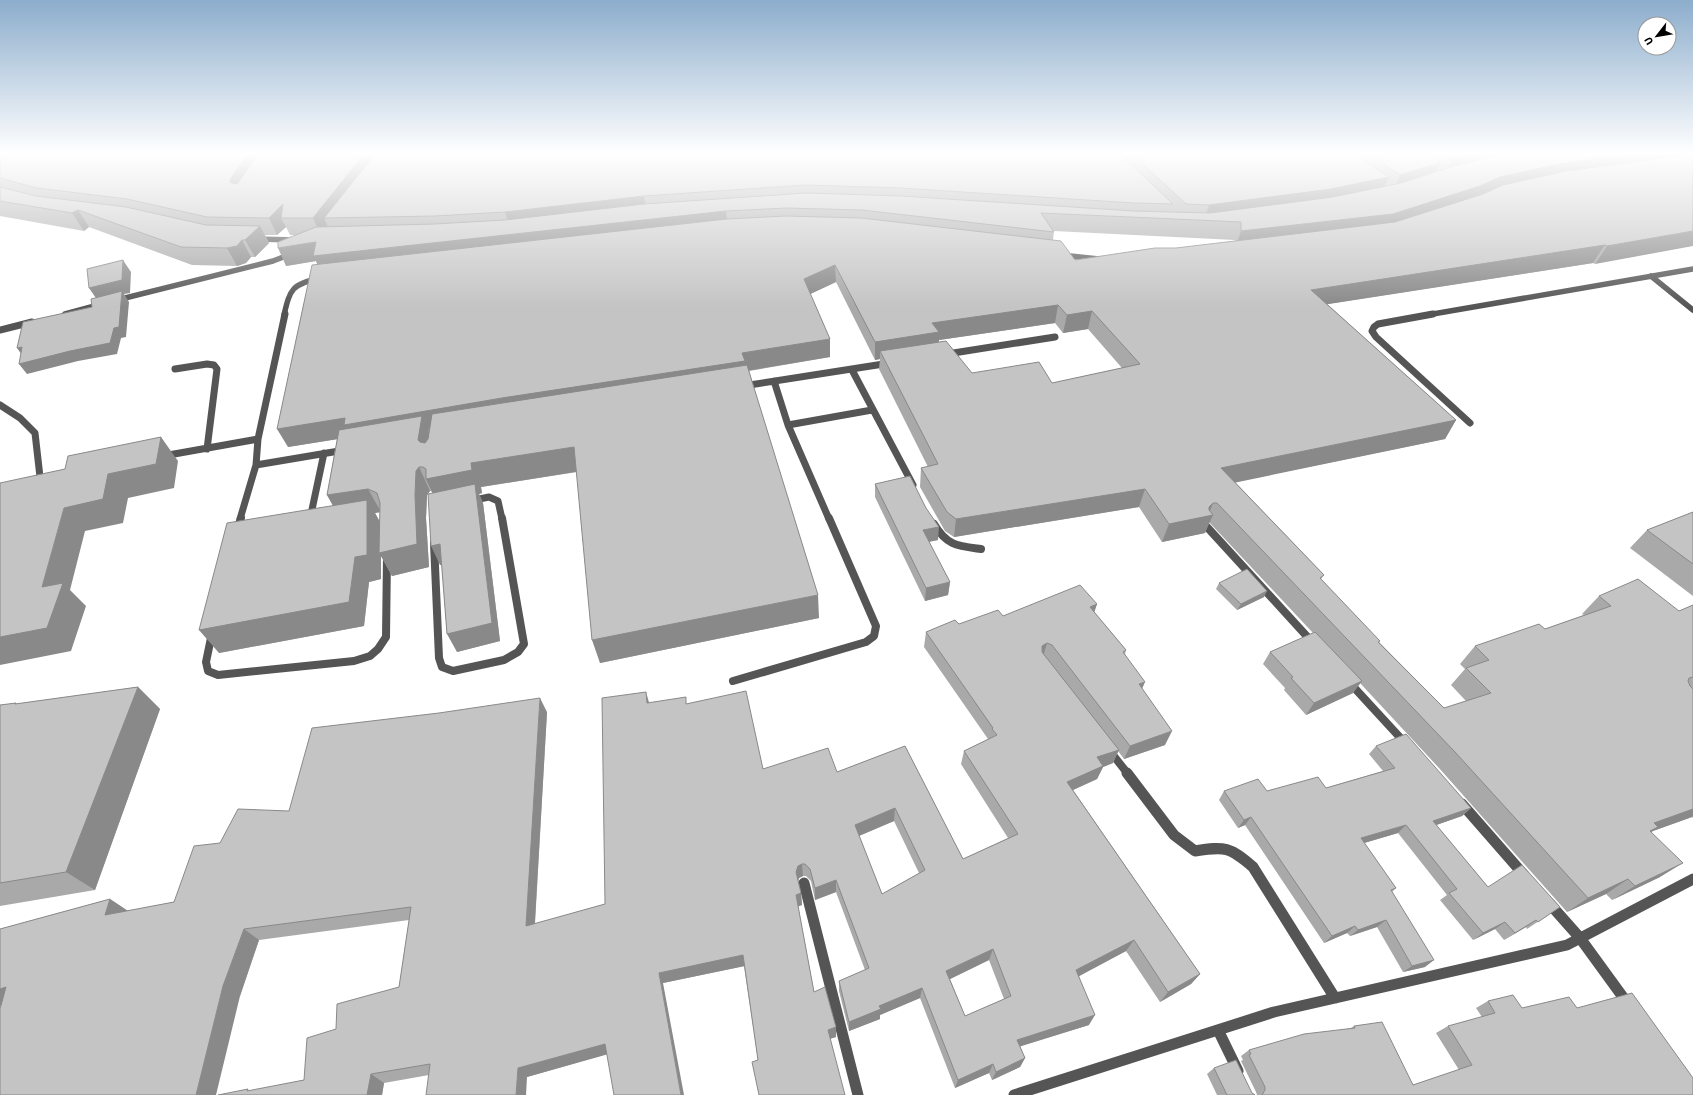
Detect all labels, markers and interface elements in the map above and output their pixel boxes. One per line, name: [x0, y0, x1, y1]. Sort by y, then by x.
north arrow: [1637, 16, 1677, 56]
text: U: [1641, 34, 1657, 48]

